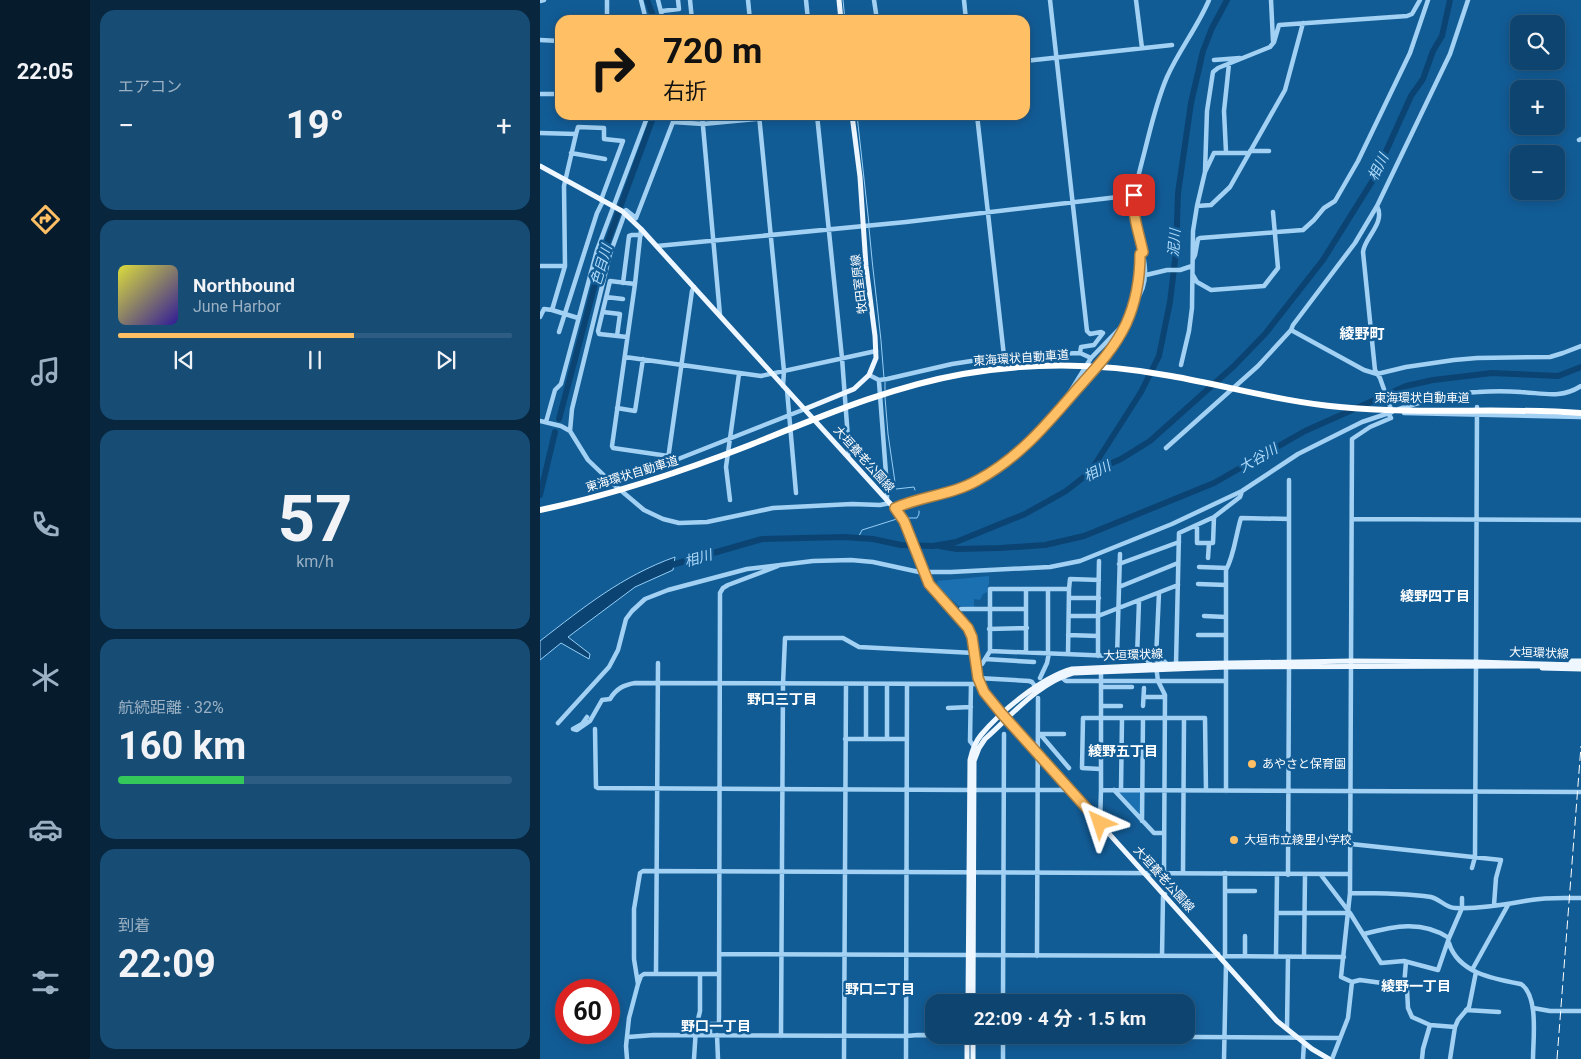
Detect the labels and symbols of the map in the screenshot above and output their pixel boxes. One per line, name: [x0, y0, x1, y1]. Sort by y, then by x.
water label: 相川: [1365, 149, 1392, 183]
pin: [1113, 174, 1155, 216]
water label: 泥川: [1165, 226, 1183, 258]
water label: 色目川: [587, 241, 615, 287]
street label: 牧田室原線: [848, 253, 870, 315]
district label: 綾野町: [1339, 325, 1385, 343]
street label: 東海環状自動車道: [973, 348, 1069, 368]
street label: 東海環状自動車道: [1374, 391, 1470, 405]
street label: 大垣養老公園線: [831, 423, 897, 495]
water label: 大谷川: [1236, 440, 1282, 475]
street label: 東海環状自動車道: [584, 453, 680, 495]
water label: 相川: [1081, 457, 1115, 484]
water label: 相川: [682, 546, 716, 570]
district label: 綾野四丁目: [1400, 588, 1470, 604]
street label: 大垣環状線: [1509, 645, 1569, 661]
street label: 大垣環状線: [1103, 647, 1163, 663]
district label: 野口三丁目: [747, 691, 817, 707]
district label: 綾野五丁目: [1088, 743, 1158, 759]
place label: あやさと保育園: [1262, 757, 1346, 771]
marker: あやさと保育園: [1246, 758, 1258, 770]
position arrow: [1073, 796, 1125, 848]
place label: 大垣市立綾里小学校: [1244, 833, 1352, 847]
marker: 大垣市立綾里小学校: [1228, 834, 1240, 846]
street label: 大垣養老公園線: [1131, 843, 1197, 915]
district label: 綾野一丁目: [1381, 978, 1451, 994]
speed limit sign: 60: [555, 979, 620, 1044]
district label: 野口二丁目: [845, 981, 915, 997]
district label: 野口一丁目: [681, 1018, 751, 1034]

